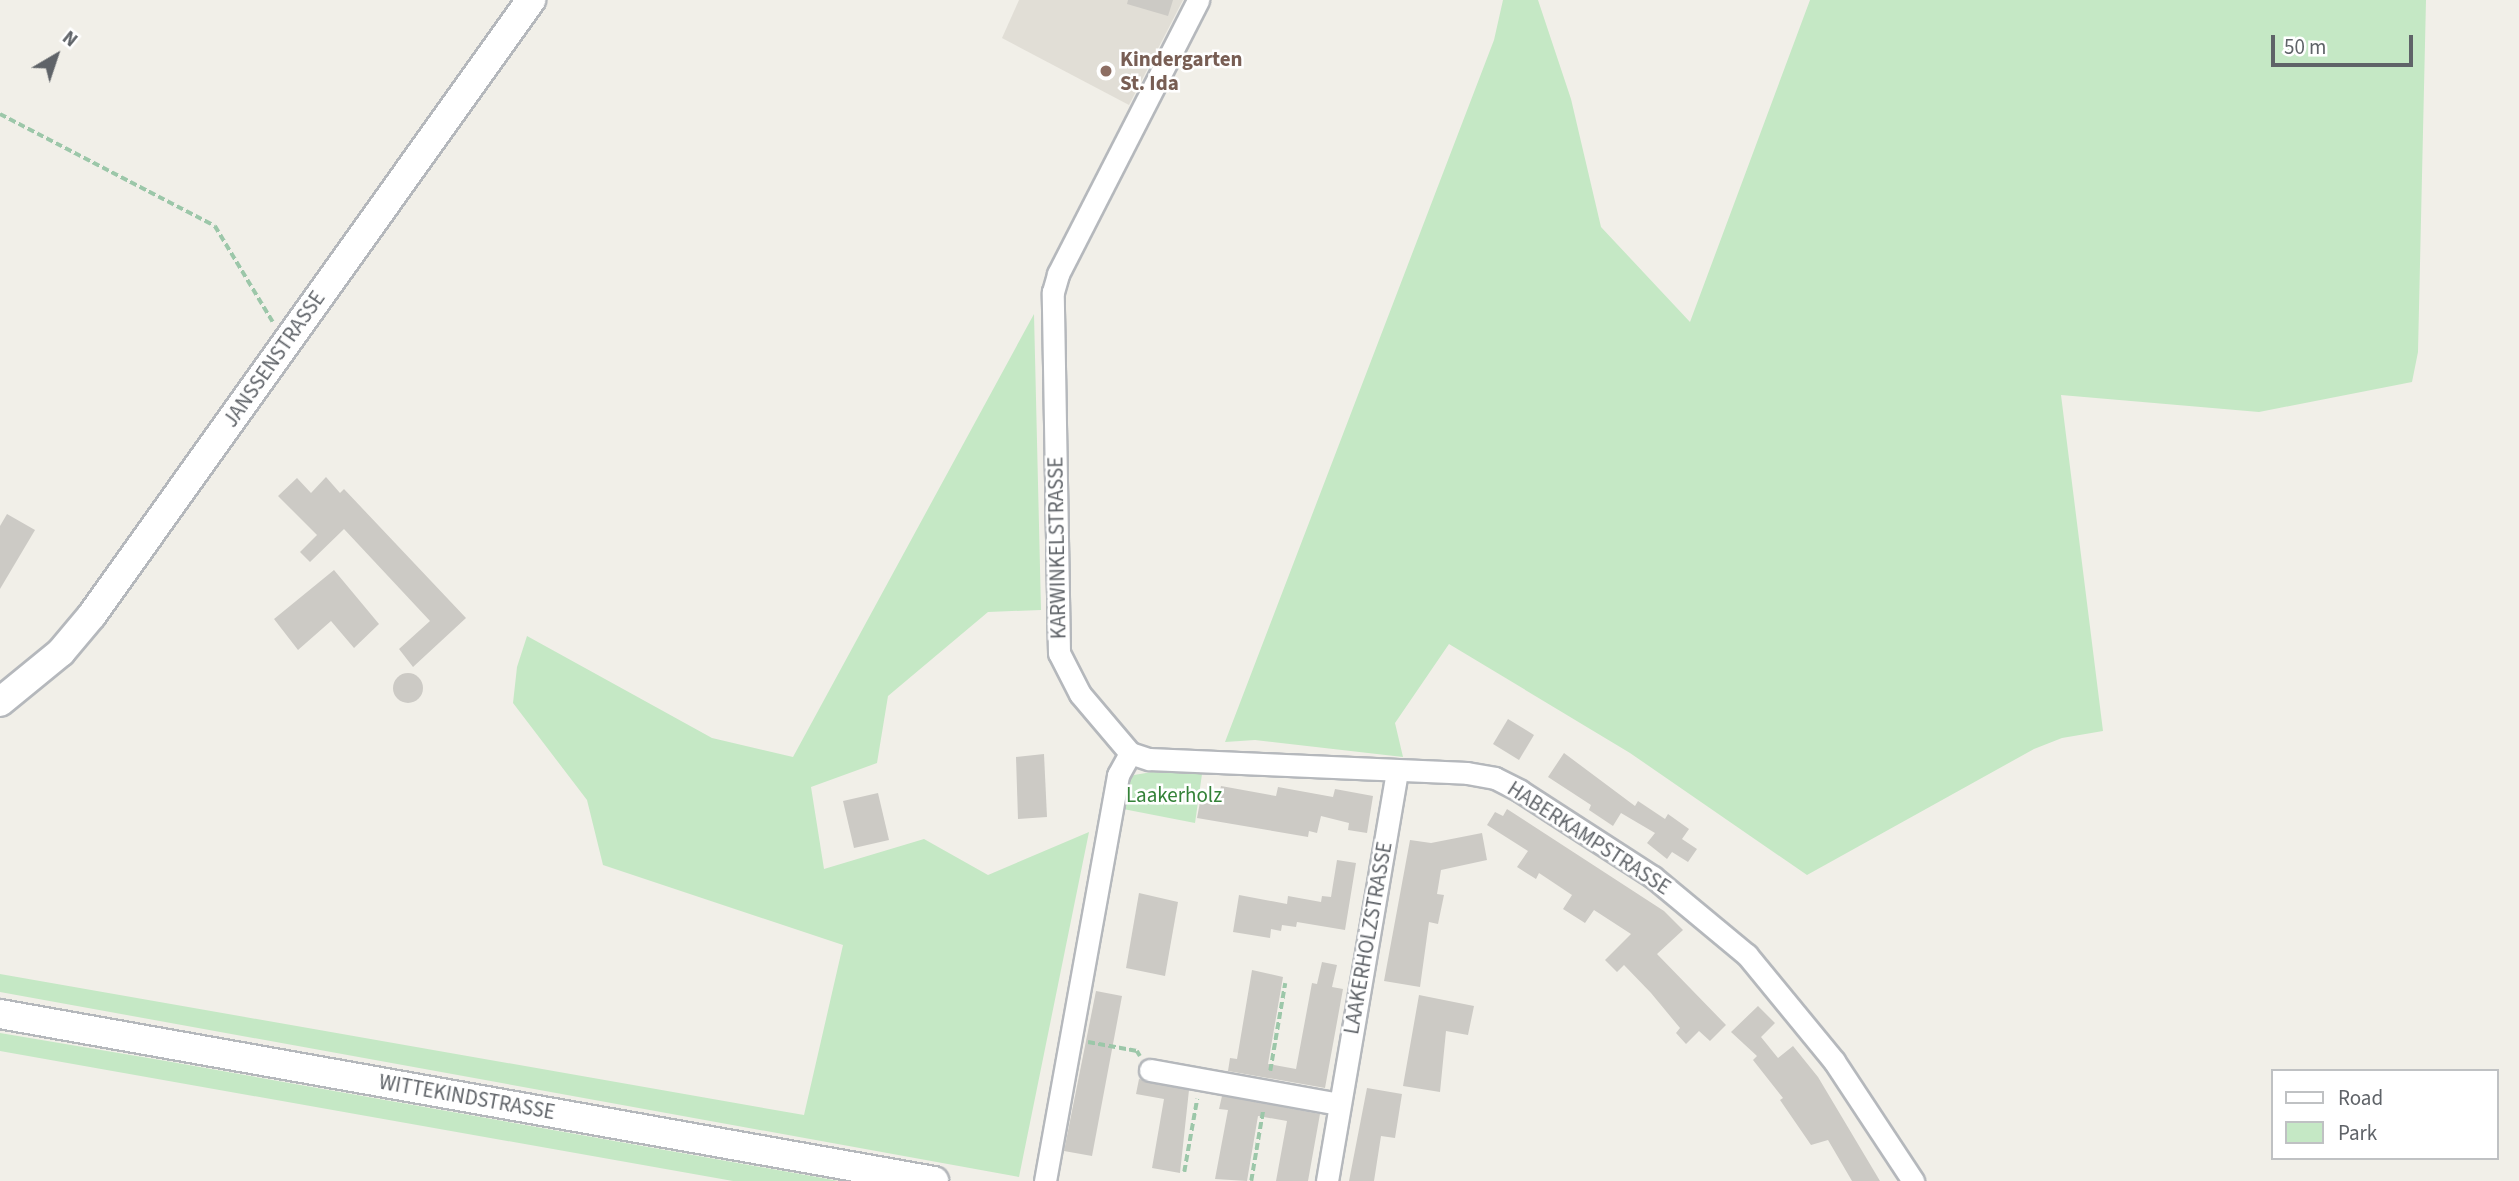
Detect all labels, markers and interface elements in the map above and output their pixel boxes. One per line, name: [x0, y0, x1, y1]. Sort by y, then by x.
north arrow: [21, 21, 91, 91]
scale bar: [2274, 21, 2416, 65]
text: N: [56, 25, 83, 54]
text: 50 m: [2284, 32, 2326, 62]
place label: Kindergarten St. Ida: [1120, 46, 1243, 96]
marker: Kindergarten St. Ida: [1098, 63, 1114, 79]
street label: JANSSENSTRASSE: [218, 286, 330, 432]
street label: KARWINKELSTRASSE: [1043, 457, 1071, 639]
street label: HABERKAMPSTRASSE: [1503, 776, 1675, 900]
park label: Laakerholz: [1126, 782, 1222, 808]
street label: LAAKERHOLZSTRASSE: [1339, 840, 1397, 1036]
street label: WITTEKINDSTRASSE: [377, 1069, 557, 1125]
legend: [2270, 1069, 2498, 1160]
text: Road: [2338, 1083, 2383, 1113]
text: Park: [2338, 1118, 2377, 1148]

